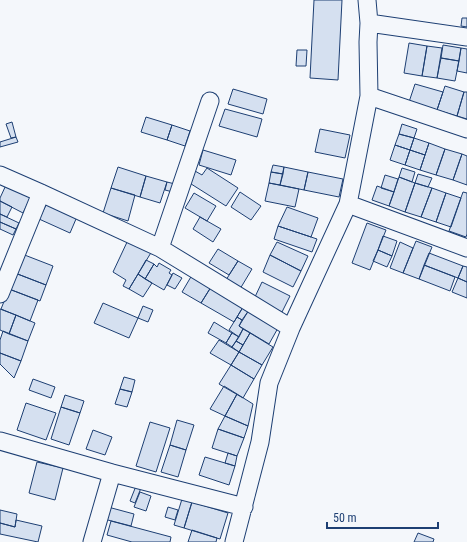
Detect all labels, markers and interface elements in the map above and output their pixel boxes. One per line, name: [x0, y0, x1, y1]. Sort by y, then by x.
scale bar: [327, 504, 438, 530]
text: 50 m: [333, 511, 357, 525]

